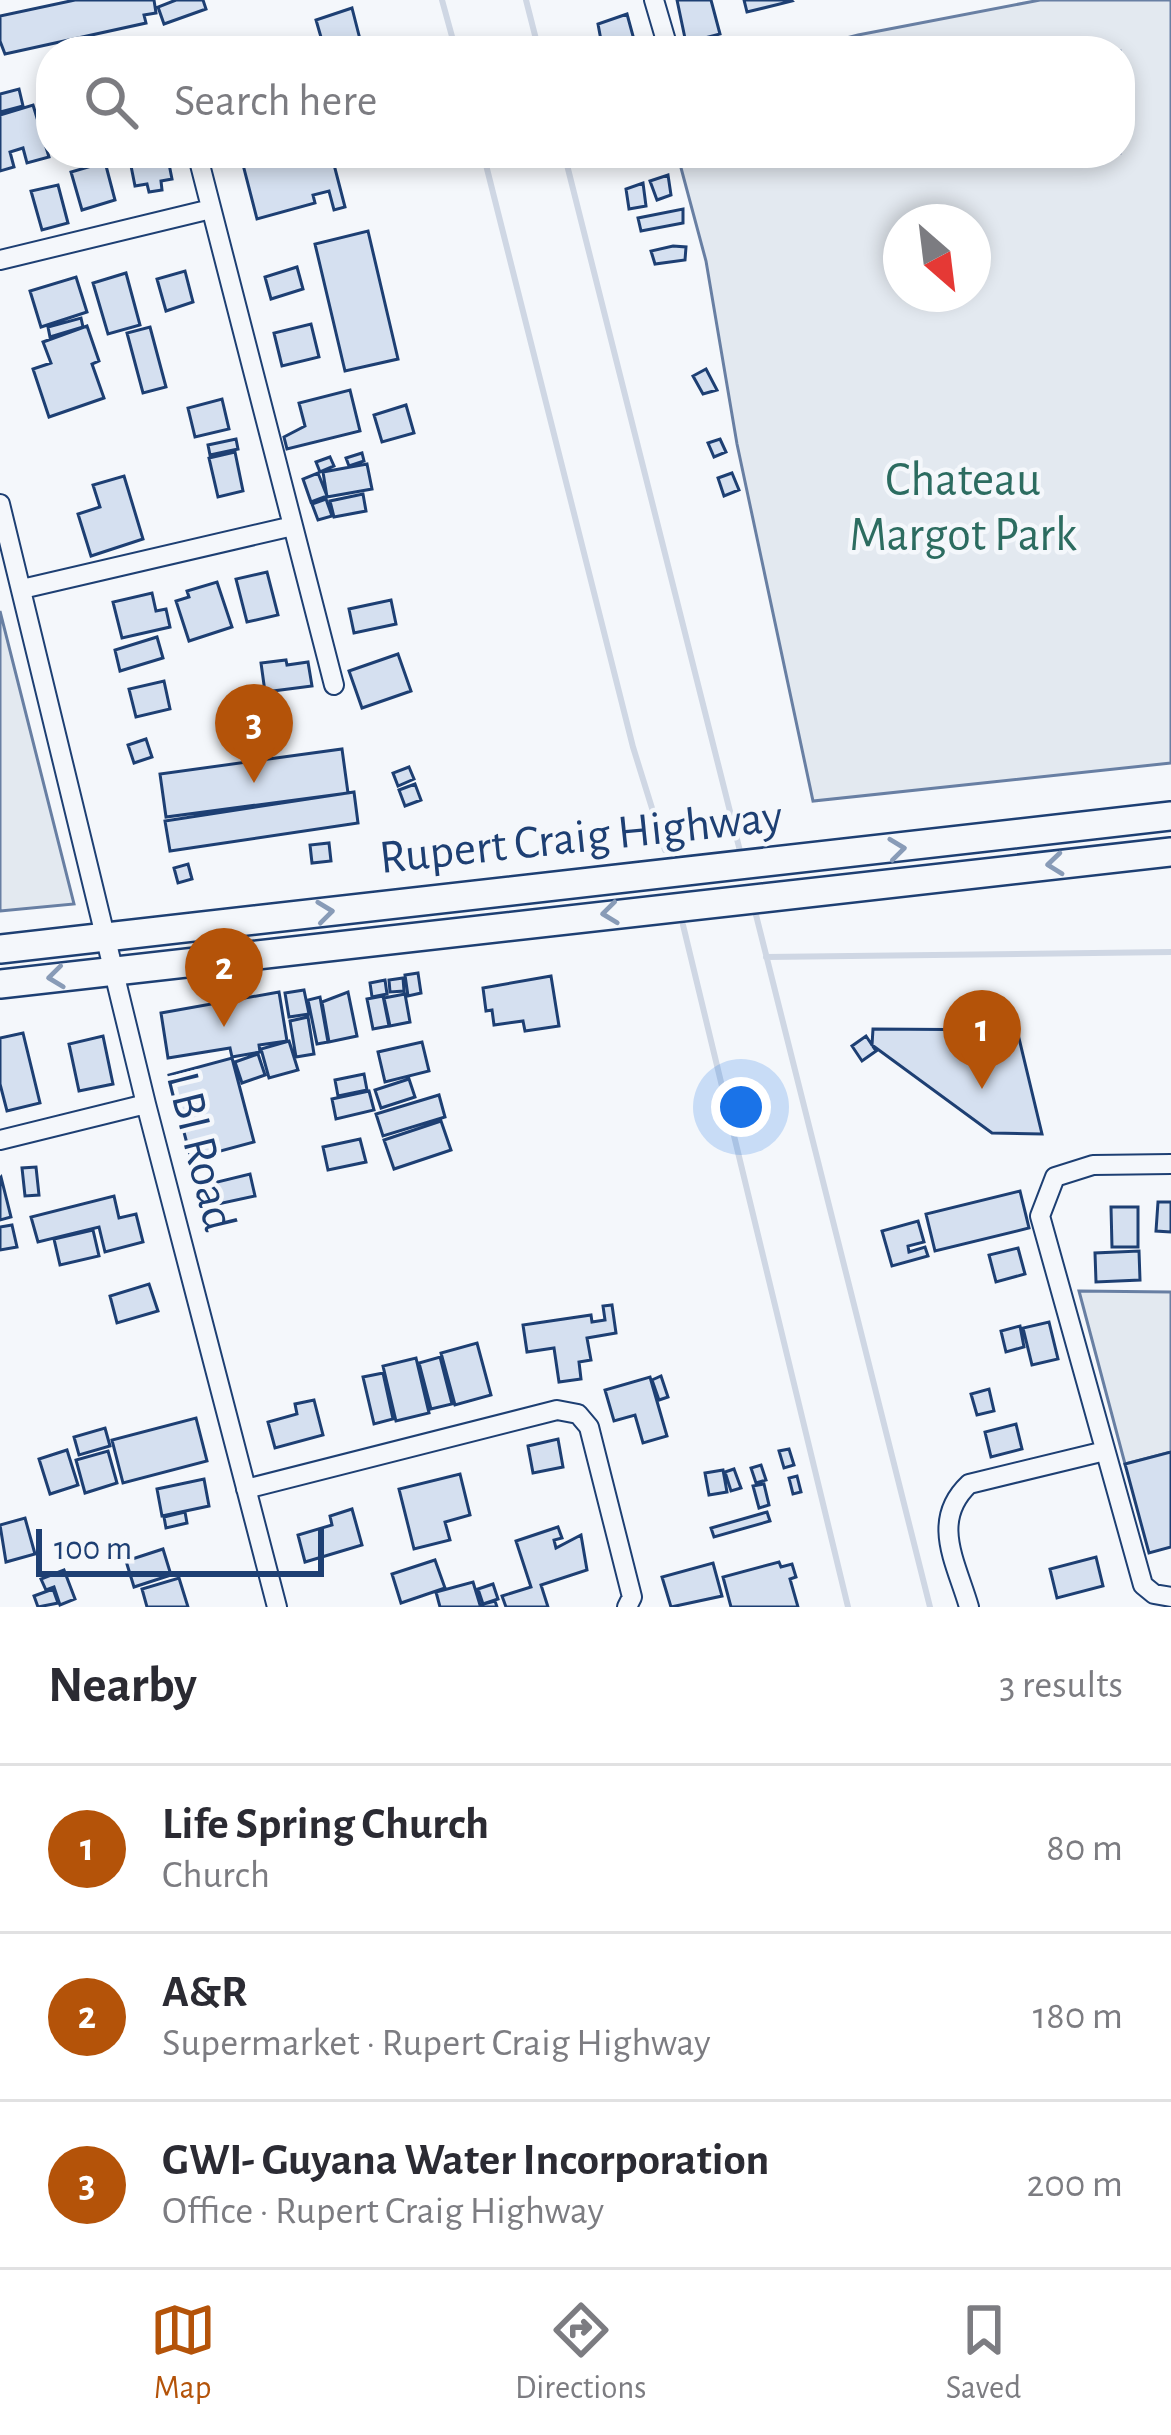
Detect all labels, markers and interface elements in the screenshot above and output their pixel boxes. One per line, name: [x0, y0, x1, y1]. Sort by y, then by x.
search box: [36, 36, 1135, 168]
icon: search: [78, 69, 144, 135]
text: Search here: [174, 79, 377, 124]
north arrow: [883, 204, 991, 312]
park label: Chateau Margot Park: [849, 457, 1077, 560]
pin: 3: [215, 684, 293, 783]
street label: Rupert Craig Highway: [377, 793, 785, 883]
one-way arrow: [887, 836, 906, 862]
one-way arrow: [1045, 851, 1064, 876]
one-way arrow: [315, 899, 335, 925]
one-way arrow: [600, 900, 620, 926]
pin: 2: [185, 928, 263, 1027]
one-way arrow: [46, 964, 65, 990]
pin: 1: [943, 990, 1021, 1089]
street label: LBI Road: [157, 1068, 243, 1236]
your location: [711, 1077, 771, 1137]
scale bar: [36, 1523, 324, 1576]
text: 100 m: [54, 1533, 132, 1566]
text: Nearby: [48, 1660, 197, 1711]
text: 3 results: [999, 1666, 1123, 1705]
text: Life Spring Church: [162, 1802, 489, 1847]
text: 1: [80, 1829, 94, 1868]
text: 80 m: [1046, 1829, 1123, 1868]
text: Church: [162, 1856, 270, 1895]
text: A&R: [162, 1970, 248, 2015]
text: 2: [78, 1997, 96, 2036]
text: 180 m: [1033, 1997, 1123, 2036]
text: Supermarket · Rupert Craig Highway: [162, 2024, 711, 2063]
text: GWI- Guyana Water Incorporation: [162, 2138, 769, 2183]
text: 3: [79, 2165, 95, 2204]
text: 200 m: [1026, 2165, 1123, 2204]
text: Office · Rupert Craig Highway: [162, 2192, 604, 2231]
tab: Map: [150, 2297, 216, 2409]
tab: Directions: [515, 2297, 646, 2409]
tab: Saved: [946, 2297, 1021, 2409]

